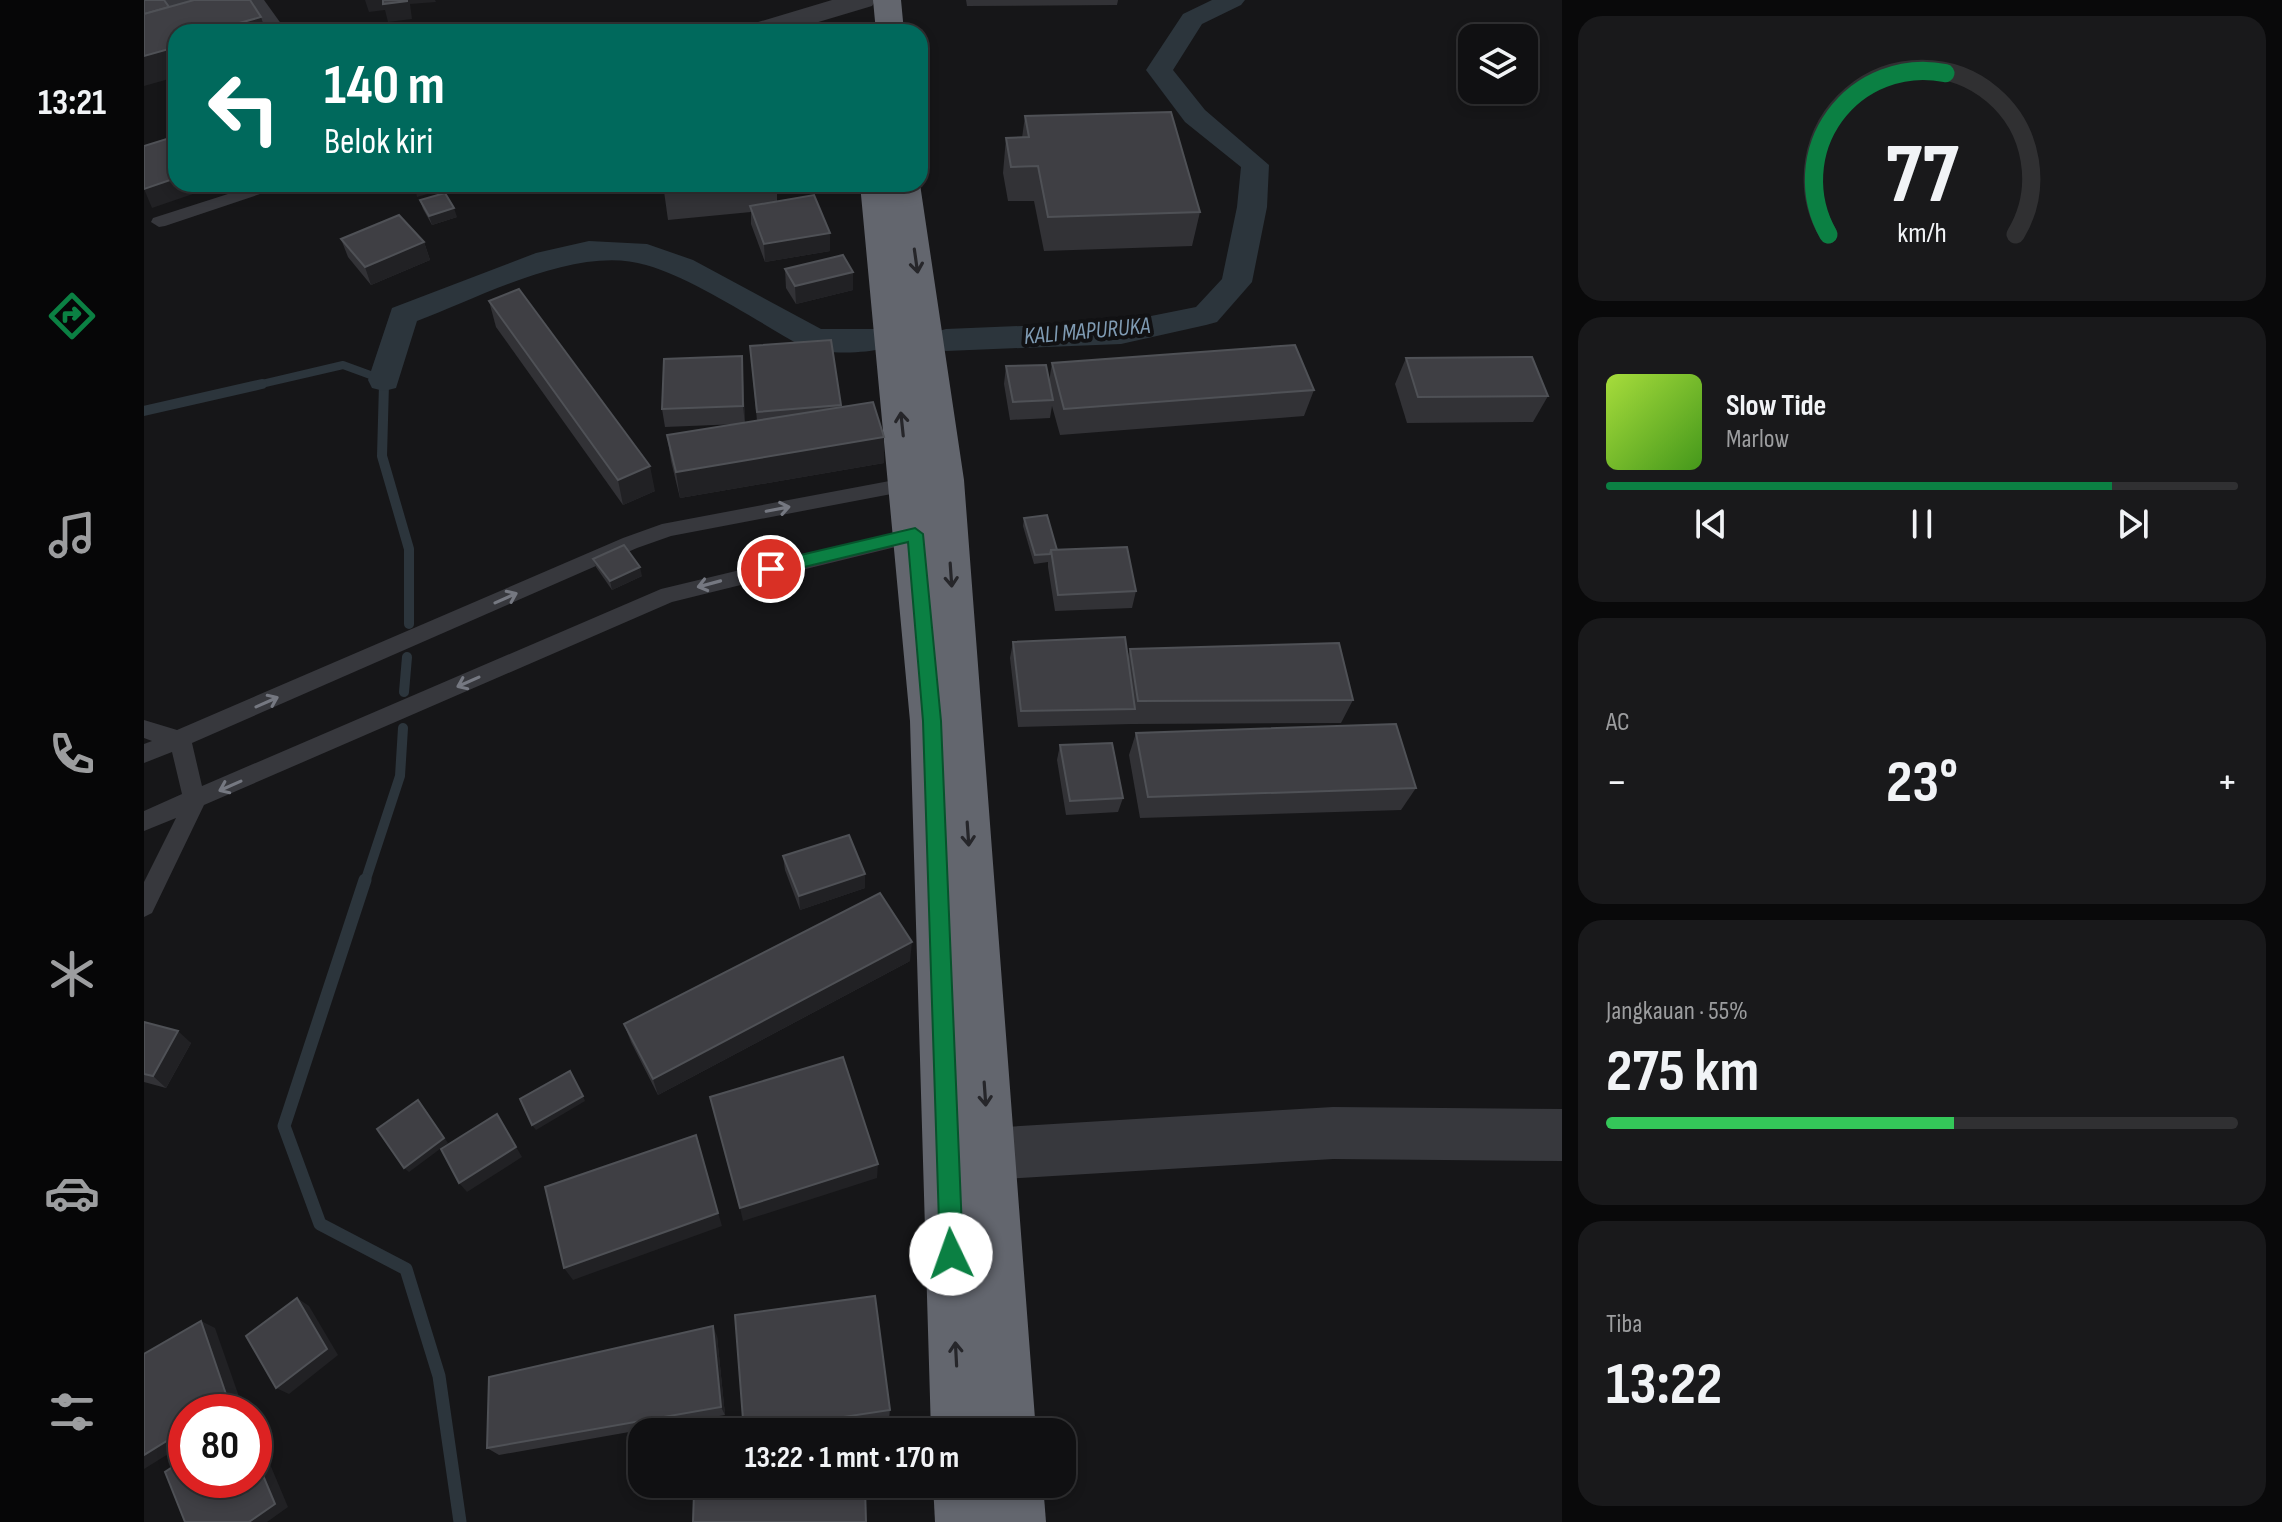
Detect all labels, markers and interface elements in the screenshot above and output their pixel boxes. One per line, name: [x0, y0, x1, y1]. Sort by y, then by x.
map controls: [1458, 24, 1538, 104]
button: layers: [1458, 24, 1538, 104]
text: 140 m: [324, 53, 445, 120]
icon: left: [192, 56, 296, 160]
text: 13:21: [38, 82, 106, 125]
text: Belok kiri: [324, 121, 433, 164]
text: 77: [1886, 125, 1959, 225]
text: km/h: [1897, 216, 1947, 251]
one-way arrow: [909, 247, 924, 274]
icon: directions: [44, 288, 100, 344]
water label: KALI MAPURUKA: [1023, 311, 1151, 351]
text: Slow Tide: [1726, 388, 1826, 424]
one-way arrow: [895, 411, 910, 438]
text: Marlow: [1726, 424, 1789, 455]
one-way arrow: [765, 501, 790, 516]
icon: previous: [1689, 502, 1733, 546]
icon: pause: [1900, 502, 1944, 546]
icon: next: [2111, 502, 2155, 546]
icon: music: [44, 507, 100, 563]
pin: [737, 535, 805, 603]
icon: arrive: [749, 547, 793, 591]
one-way arrow: [944, 561, 959, 588]
one-way arrow: [696, 577, 722, 592]
one-way arrow: [493, 590, 517, 605]
one-way arrow: [456, 675, 481, 690]
one-way arrow: [254, 693, 279, 708]
text: AC: [1606, 707, 1630, 738]
icon: phone: [44, 726, 100, 782]
text: 23°: [1886, 747, 1958, 819]
text: −: [1606, 756, 1628, 809]
text: +: [2216, 756, 2238, 809]
one-way arrow: [218, 779, 243, 794]
one-way arrow: [961, 820, 976, 847]
icon: climate: [44, 946, 100, 1002]
text: Jangkauan · 55%: [1606, 996, 1748, 1027]
text: 275 km: [1606, 1036, 1759, 1108]
one-way arrow: [978, 1080, 993, 1107]
icon: car: [44, 1165, 100, 1221]
position arrow: [909, 1212, 993, 1296]
text: Tiba: [1606, 1309, 1642, 1340]
one-way arrow: [948, 1341, 963, 1368]
text: 13:22: [1606, 1349, 1722, 1421]
icon: filters: [44, 1384, 100, 1440]
speed limit sign: 80: [168, 1394, 272, 1498]
text: 13:22 · 1 mnt · 170 m: [745, 1440, 959, 1476]

